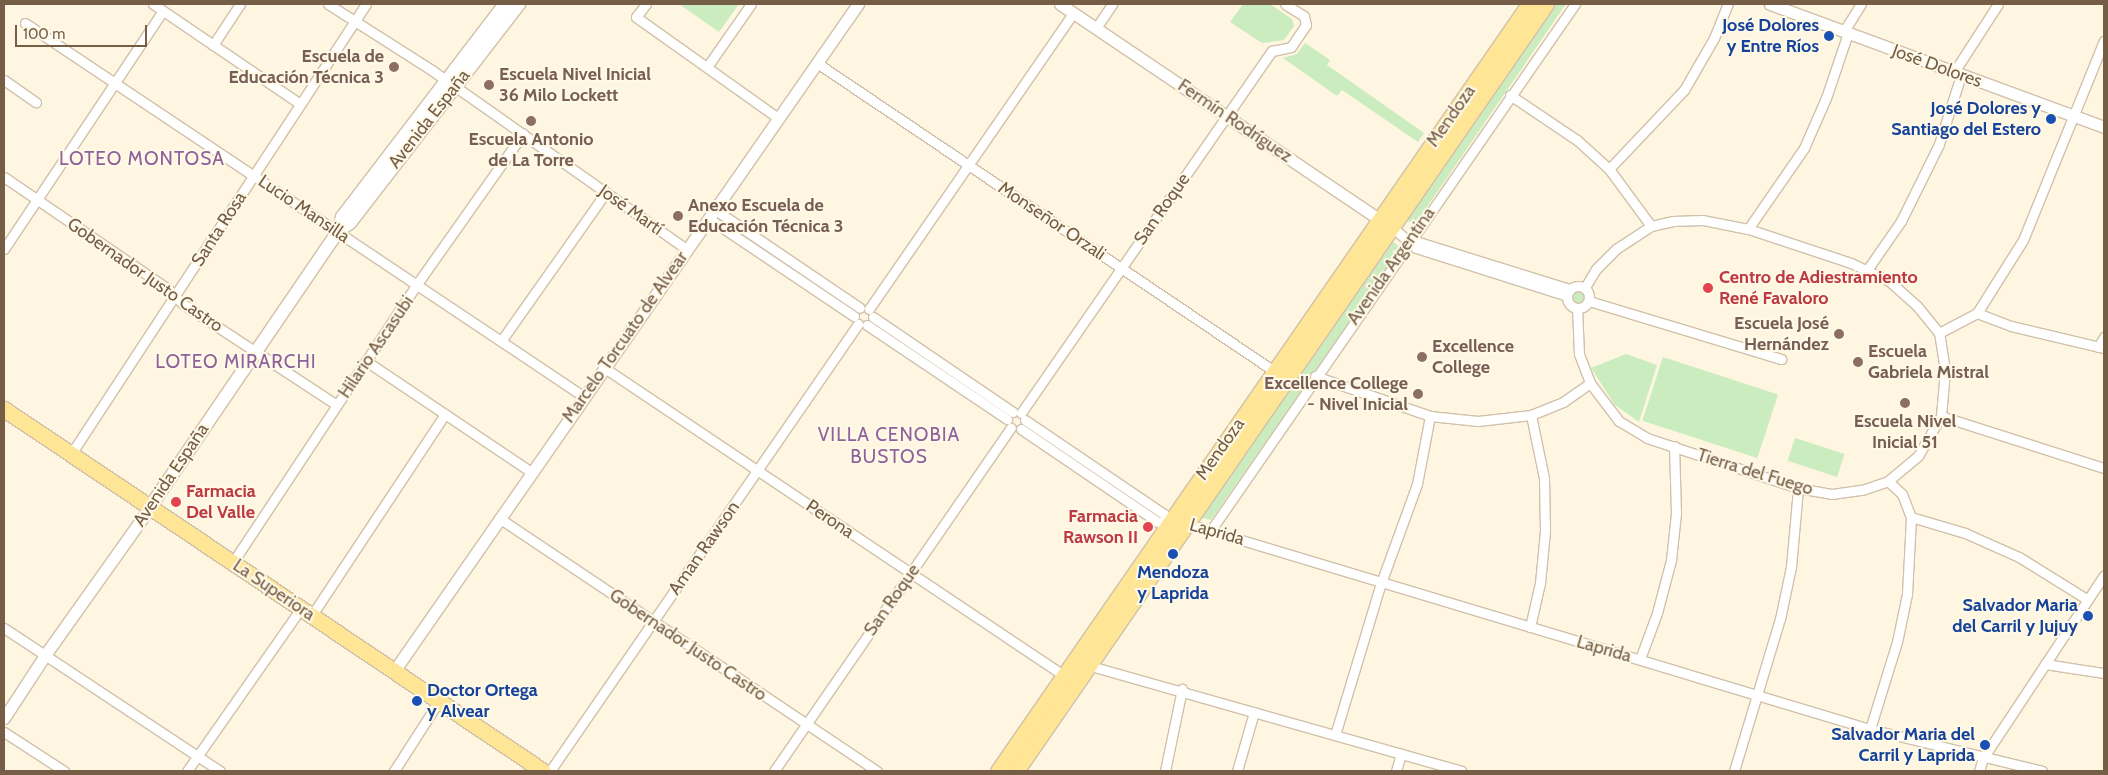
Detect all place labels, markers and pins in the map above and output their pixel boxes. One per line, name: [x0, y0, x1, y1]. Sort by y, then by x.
place label: José Dolores y Entre Ríos: [1722, 15, 1819, 58]
marker: José Dolores y Entre Ríos: [1823, 30, 1835, 42]
place label: Escuela de Educación Técnica 3: [229, 46, 384, 88]
marker: Escuela de Educación Técnica 3: [388, 61, 400, 73]
place label: Escuela Nivel Inicial 36 Milo Lockett: [499, 64, 651, 106]
marker: Escuela Nivel Inicial 36 Milo Lockett: [483, 79, 495, 91]
place label: José Dolores y Santiago del Estero: [1891, 98, 2041, 140]
marker: José Dolores y Santiago del Estero: [2045, 113, 2057, 125]
marker: Escuela Antonio de La Torre: [525, 115, 537, 127]
place label: Escuela Antonio de La Torre: [468, 129, 594, 172]
place label: Anexo Escuela de Educación Técnica 3: [688, 195, 843, 238]
marker: Anexo Escuela de Educación Técnica 3: [672, 210, 684, 222]
place label: Centro de Adiestramiento René Favaloro: [1719, 267, 1918, 310]
marker: Centro de Adiestramiento René Favaloro: [1701, 281, 1715, 295]
place label: Escuela José Hernández: [1734, 313, 1829, 356]
marker: Escuela José Hernández: [1833, 328, 1845, 340]
place label: Excellence College: [1432, 336, 1514, 378]
place label: Escuela Gabriela Mistral: [1868, 341, 1989, 384]
marker: Excellence College: [1416, 351, 1428, 363]
marker: Escuela Gabriela Mistral: [1852, 356, 1864, 368]
place label: Excellence College - Nivel Inicial: [1264, 373, 1408, 416]
marker: Excellence College - Nivel Inicial: [1412, 388, 1424, 400]
marker: Escuela Nivel Inicial 51: [1899, 397, 1911, 409]
place label: Escuela Nivel Inicial 51: [1854, 411, 1956, 454]
place label: Farmacia Del Valle: [186, 481, 256, 524]
marker: Farmacia Del Valle: [170, 496, 182, 508]
place label: Farmacia Rawson II: [1063, 506, 1138, 548]
marker: Farmacia Rawson II: [1142, 521, 1154, 533]
marker: Mendoza y Laprida: [1167, 548, 1179, 560]
place label: Mendoza y Laprida: [1137, 562, 1209, 604]
place label: Salvador Maria del Carril y Jujuy: [1952, 595, 2078, 638]
marker: Salvador Maria del Carril y Jujuy: [2082, 610, 2094, 622]
place label: Doctor Ortega y Alvear: [427, 680, 538, 722]
marker: Doctor Ortega y Alvear: [411, 695, 423, 707]
place label: Salvador Maria del Carril y Laprida: [1831, 724, 1975, 766]
marker: Salvador Maria del Carril y Laprida: [1979, 739, 1991, 751]

